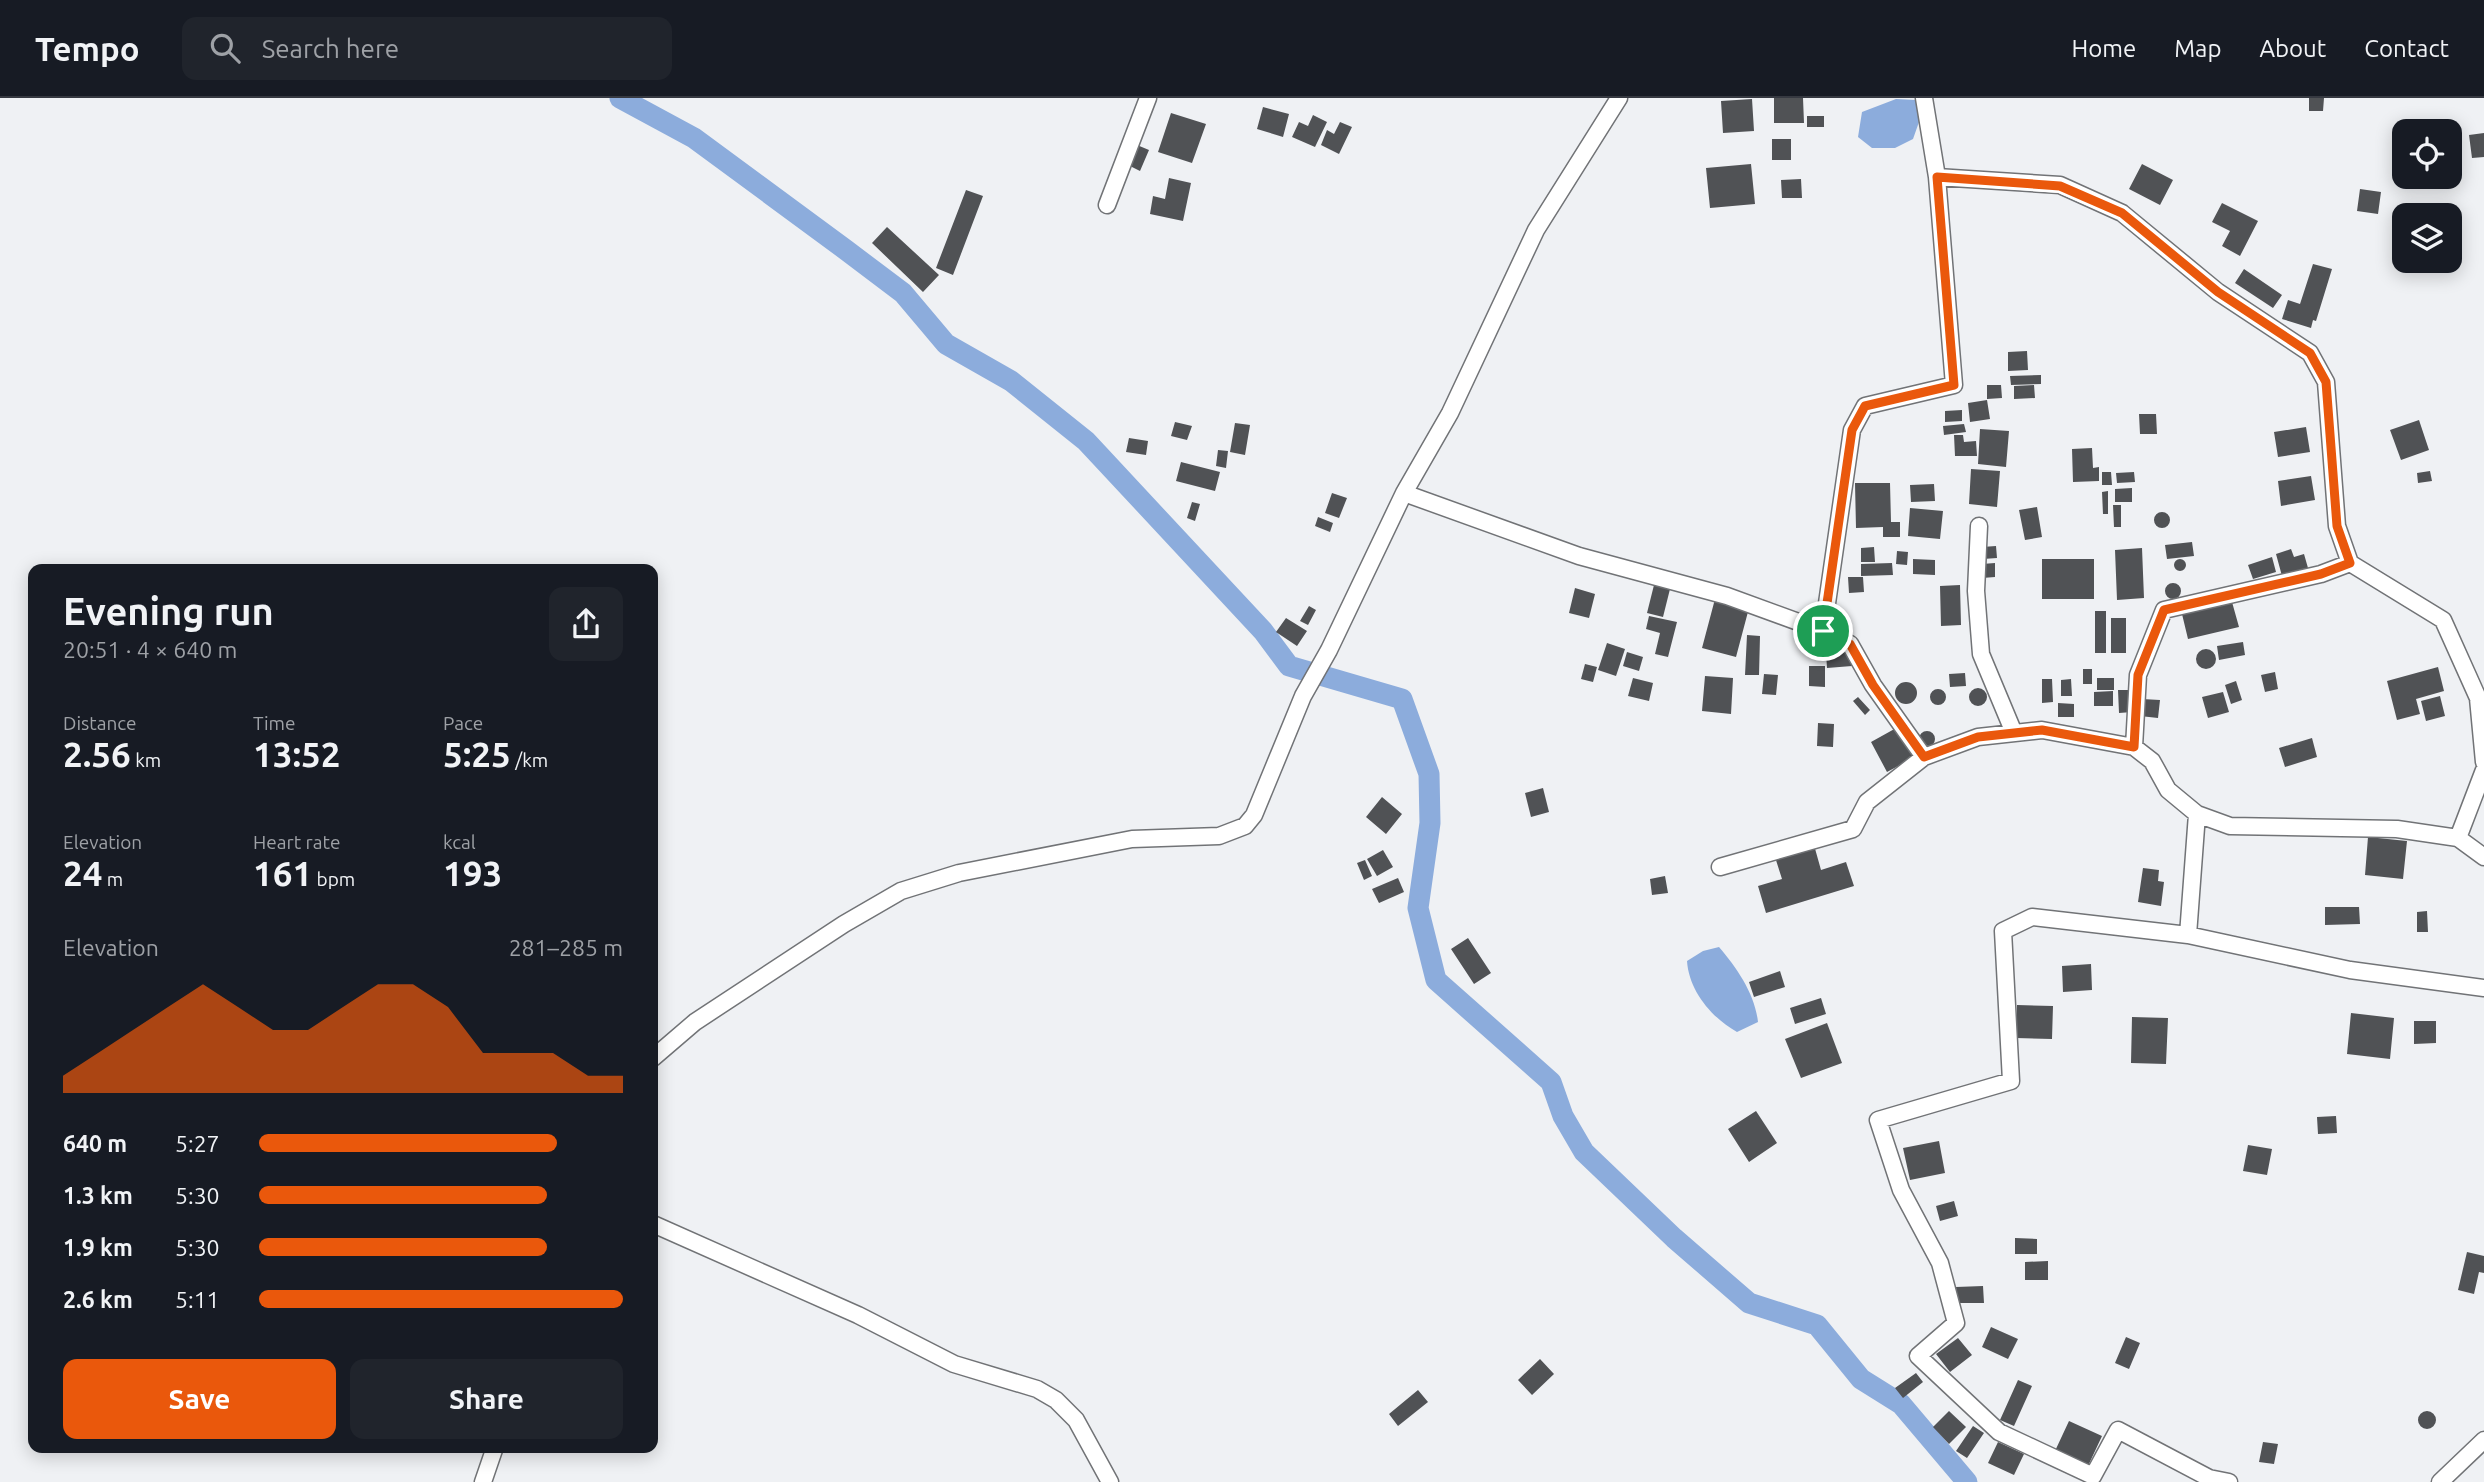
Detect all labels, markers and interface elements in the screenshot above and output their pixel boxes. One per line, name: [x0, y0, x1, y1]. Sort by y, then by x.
search box: [182, 17, 672, 80]
icon: search: [206, 29, 244, 67]
text: Tempo: [35, 30, 140, 67]
text: Search here: [262, 34, 399, 63]
text: Home: [2071, 35, 2136, 62]
text: Map: [2174, 35, 2221, 62]
text: About: [2259, 35, 2326, 62]
text: Contact: [2364, 35, 2449, 62]
map controls: [2392, 119, 2462, 273]
button: locate: [2392, 119, 2462, 189]
button: layers: [2392, 203, 2462, 273]
button: share: [549, 587, 623, 661]
text: Evening run: [63, 590, 274, 632]
pin: [1793, 601, 1853, 661]
icon: arrive: [1804, 612, 1842, 650]
text: 20:51 · 4 × 640 m: [63, 637, 237, 662]
text: Distance: [63, 712, 137, 734]
text: Time: [253, 712, 295, 734]
text: Pace: [443, 712, 483, 734]
text: 2.56: [63, 734, 131, 774]
text: 13:52: [253, 734, 341, 774]
text: 5:25: [443, 734, 511, 774]
text: km: [131, 749, 161, 771]
text: /km: [511, 749, 548, 771]
text: Elevation: [63, 831, 142, 853]
text: Heart rate: [253, 831, 340, 853]
text: kcal: [443, 831, 476, 853]
text: 24: [63, 853, 102, 893]
text: 161: [253, 853, 312, 893]
text: 193: [443, 853, 502, 893]
text: m: [102, 868, 123, 890]
text: bpm: [312, 868, 355, 890]
text: Elevation: [63, 935, 159, 960]
text: 281–285 m: [509, 935, 623, 960]
text: 640 m: [63, 1131, 127, 1156]
text: 5:27: [175, 1131, 220, 1156]
text: 1.3 km: [63, 1183, 133, 1208]
text: 5:30: [175, 1183, 220, 1208]
text: 1.9 km: [63, 1235, 133, 1260]
text: 5:30: [175, 1235, 220, 1260]
text: 2.6 km: [63, 1287, 133, 1312]
text: 5:11: [175, 1287, 220, 1312]
button: Save: [63, 1359, 336, 1439]
button: Share: [350, 1359, 623, 1439]

